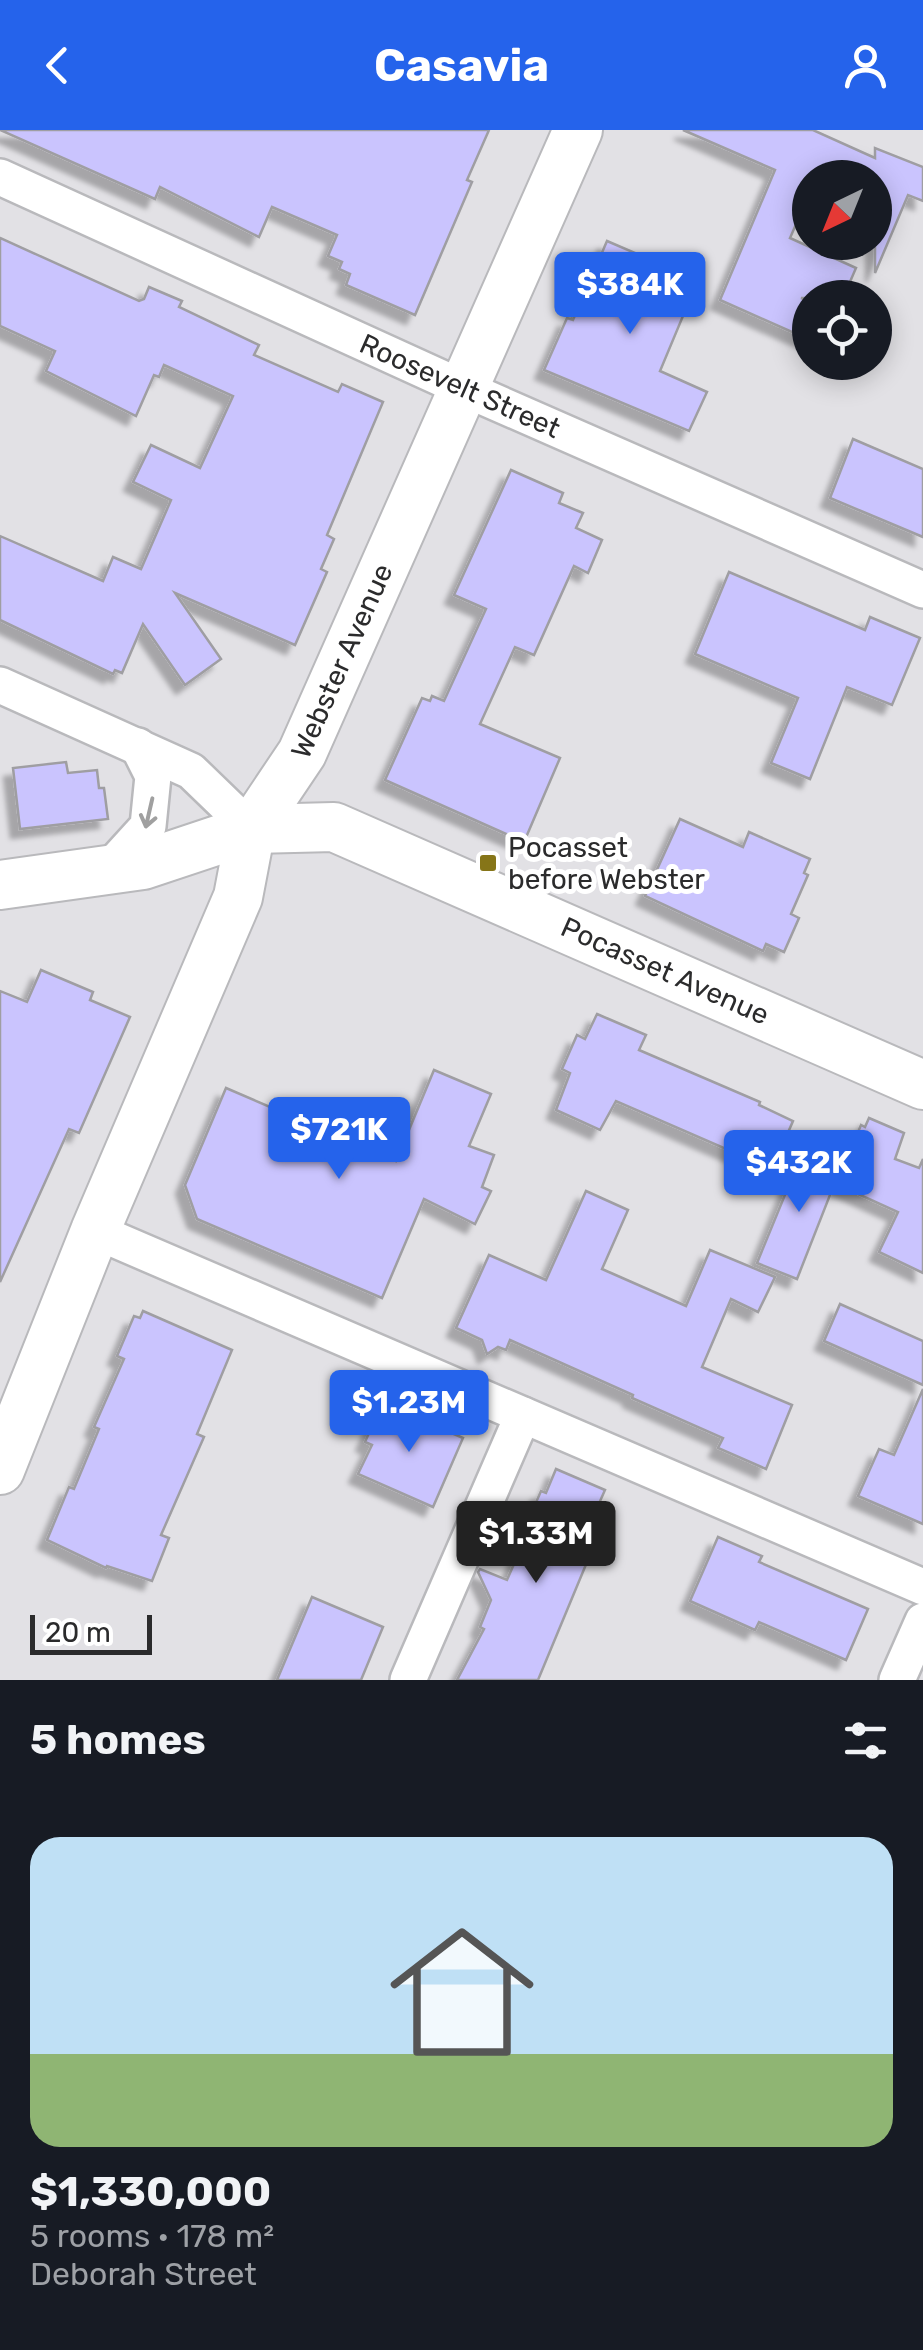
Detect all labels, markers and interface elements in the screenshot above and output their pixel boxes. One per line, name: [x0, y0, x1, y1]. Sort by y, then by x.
icon: back: [30, 38, 85, 93]
icon: person: [838, 38, 893, 93]
text: Casavia: [374, 39, 549, 92]
north arrow: [792, 160, 892, 260]
map controls: [792, 160, 892, 380]
pin: $384K: [560, 252, 700, 337]
text: $384K: [576, 265, 684, 303]
button: locate: [792, 280, 892, 380]
street label: Roosevelt Street: [355, 327, 565, 445]
street label: Webster Avenue: [284, 559, 400, 763]
one-way arrow: [139, 797, 157, 829]
place label: Pocasset before Webster: [508, 831, 705, 896]
marker: Pocasset before Webster: [477, 852, 499, 874]
street label: Pocasset Avenue: [556, 910, 774, 1032]
pin: $721K: [269, 1097, 409, 1182]
text: $721K: [290, 1110, 388, 1148]
pin: $432K: [729, 1130, 869, 1215]
text: $432K: [746, 1143, 852, 1181]
pin: $1.23M: [328, 1370, 490, 1455]
text: $1.23M: [352, 1383, 466, 1421]
pin: $1.33M: [455, 1501, 617, 1586]
text: $1.33M: [478, 1514, 594, 1552]
scale bar: [30, 1610, 152, 1654]
text: 20 m: [45, 1616, 111, 1649]
icon: filters: [838, 1713, 893, 1768]
text: 5 homes: [30, 1715, 206, 1765]
icon: home: [372, 1902, 552, 2082]
text: $1,330,000: [30, 2167, 271, 2217]
text: 5 rooms · 178 m²: [30, 2217, 274, 2255]
text: Deborah Street: [30, 2255, 257, 2293]

